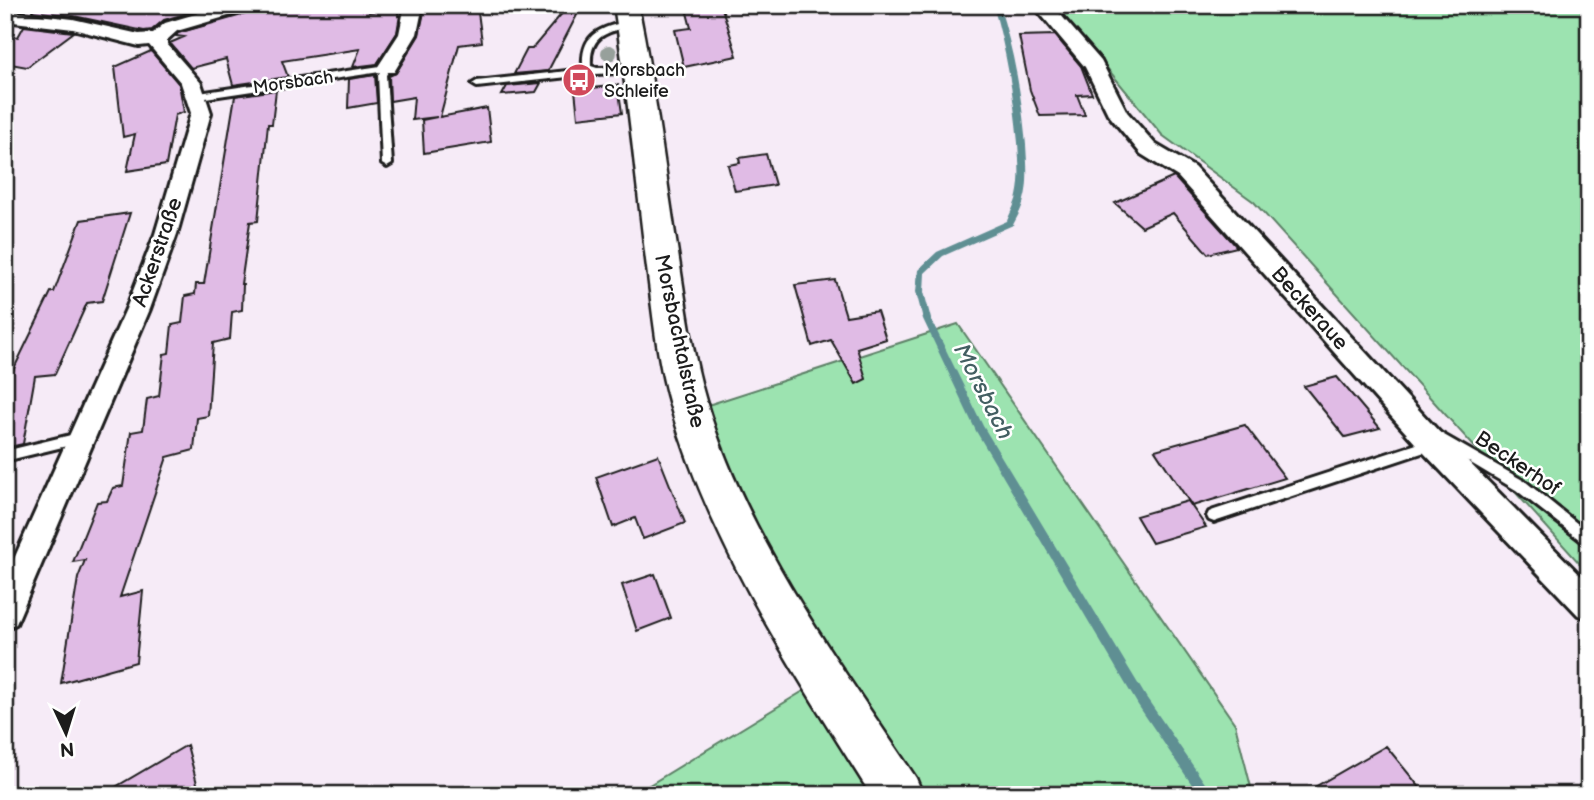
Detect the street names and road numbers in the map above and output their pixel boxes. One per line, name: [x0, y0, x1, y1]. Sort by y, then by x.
street label: Morsbach: [251, 66, 335, 99]
street label: Ackerstraße: [127, 194, 188, 310]
street label: Morsbachtalstraße: [649, 252, 710, 430]
street label: Beckeraue: [1266, 261, 1354, 355]
street label: Beckerhof: [1470, 426, 1566, 501]

